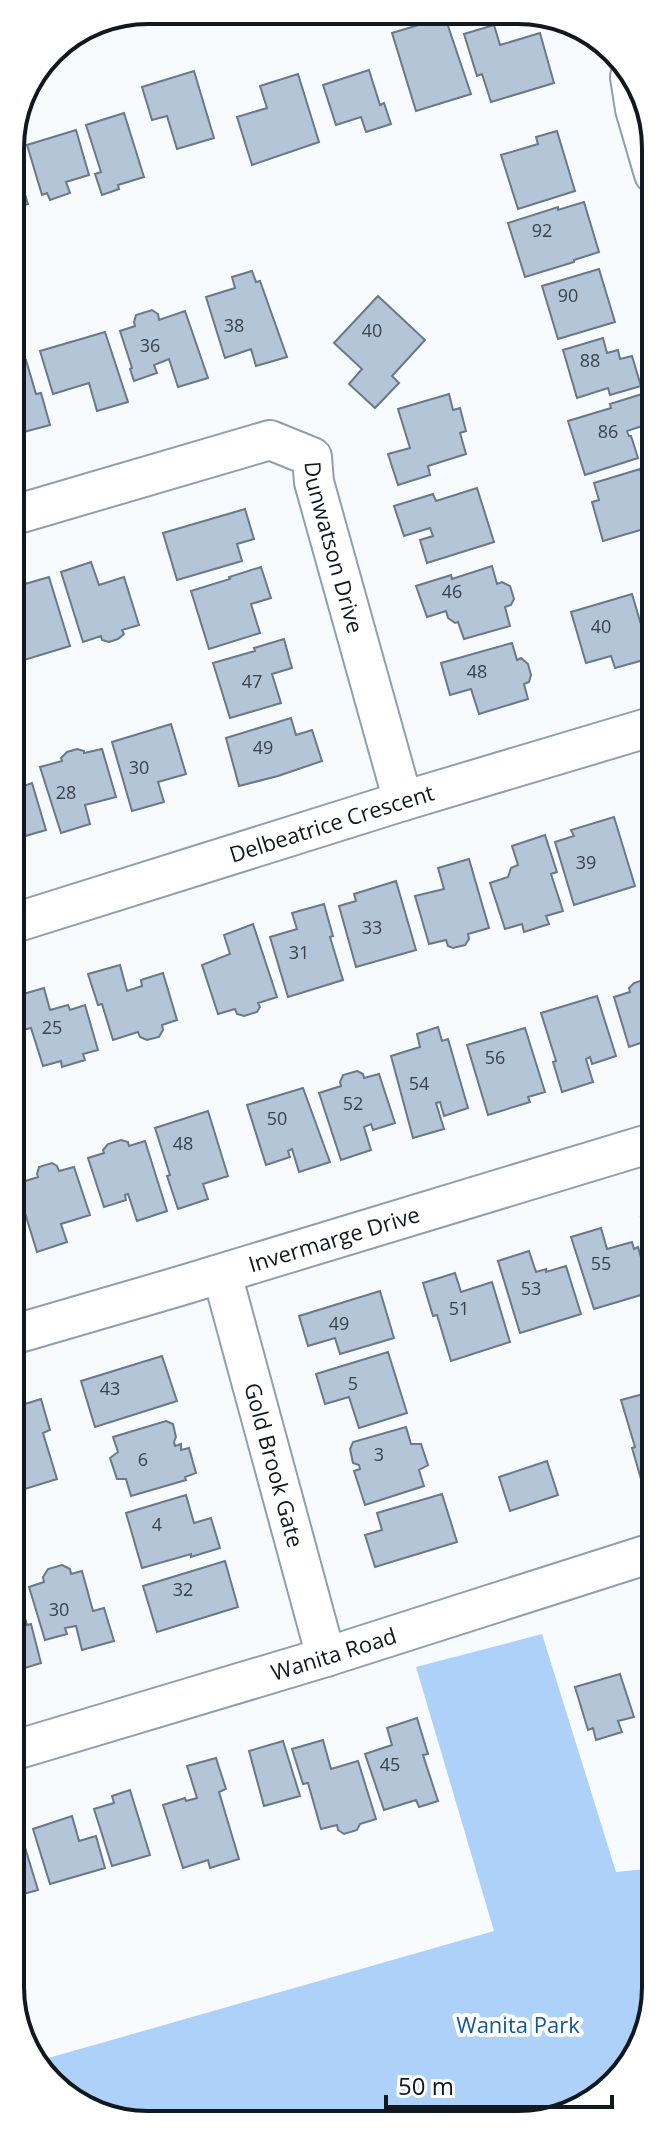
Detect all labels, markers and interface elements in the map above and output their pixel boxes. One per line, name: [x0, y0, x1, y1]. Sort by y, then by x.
house number: 92: [532, 218, 552, 242]
house number: 90: [558, 283, 578, 307]
house number: 38: [224, 313, 244, 337]
house number: 40: [362, 318, 382, 342]
house number: 36: [140, 333, 160, 357]
house number: 88: [580, 348, 600, 372]
house number: 86: [598, 419, 618, 443]
street label: Dunwatson Drive: [298, 460, 371, 636]
house number: 46: [442, 579, 462, 603]
house number: 40: [591, 614, 611, 638]
house number: 48: [467, 659, 487, 683]
house number: 47: [242, 669, 262, 693]
house number: 49: [253, 735, 273, 759]
house number: 30: [129, 755, 149, 779]
street label: Delbeatrice Crescent: [225, 777, 437, 869]
house number: 28: [56, 780, 76, 804]
house number: 39: [576, 850, 596, 874]
house number: 33: [362, 915, 382, 939]
house number: 31: [289, 940, 309, 964]
house number: 25: [42, 1015, 62, 1039]
house number: 56: [485, 1045, 505, 1069]
house number: 54: [409, 1071, 429, 1095]
house number: 52: [343, 1091, 363, 1115]
house number: 50: [267, 1106, 287, 1130]
house number: 48: [173, 1131, 193, 1155]
street label: Invermarge Drive: [244, 1198, 423, 1278]
house number: 55: [591, 1251, 611, 1275]
house number: 53: [521, 1276, 541, 1300]
house number: 51: [449, 1296, 469, 1320]
house number: 49: [329, 1311, 349, 1335]
house number: 5: [348, 1371, 358, 1395]
house number: 43: [100, 1376, 120, 1400]
street label: Gold Brook Gate: [238, 1379, 312, 1550]
house number: 3: [374, 1442, 384, 1466]
house number: 6: [138, 1447, 148, 1471]
house number: 4: [152, 1512, 162, 1536]
house number: 32: [173, 1577, 193, 1601]
house number: 30: [49, 1597, 69, 1621]
street label: Wanita Road: [267, 1620, 400, 1687]
house number: 45: [380, 1752, 400, 1776]
park label: Wanita Park: [456, 2009, 580, 2039]
scale bar: [386, 2059, 612, 2109]
text: 50 m: [398, 2069, 454, 2102]

